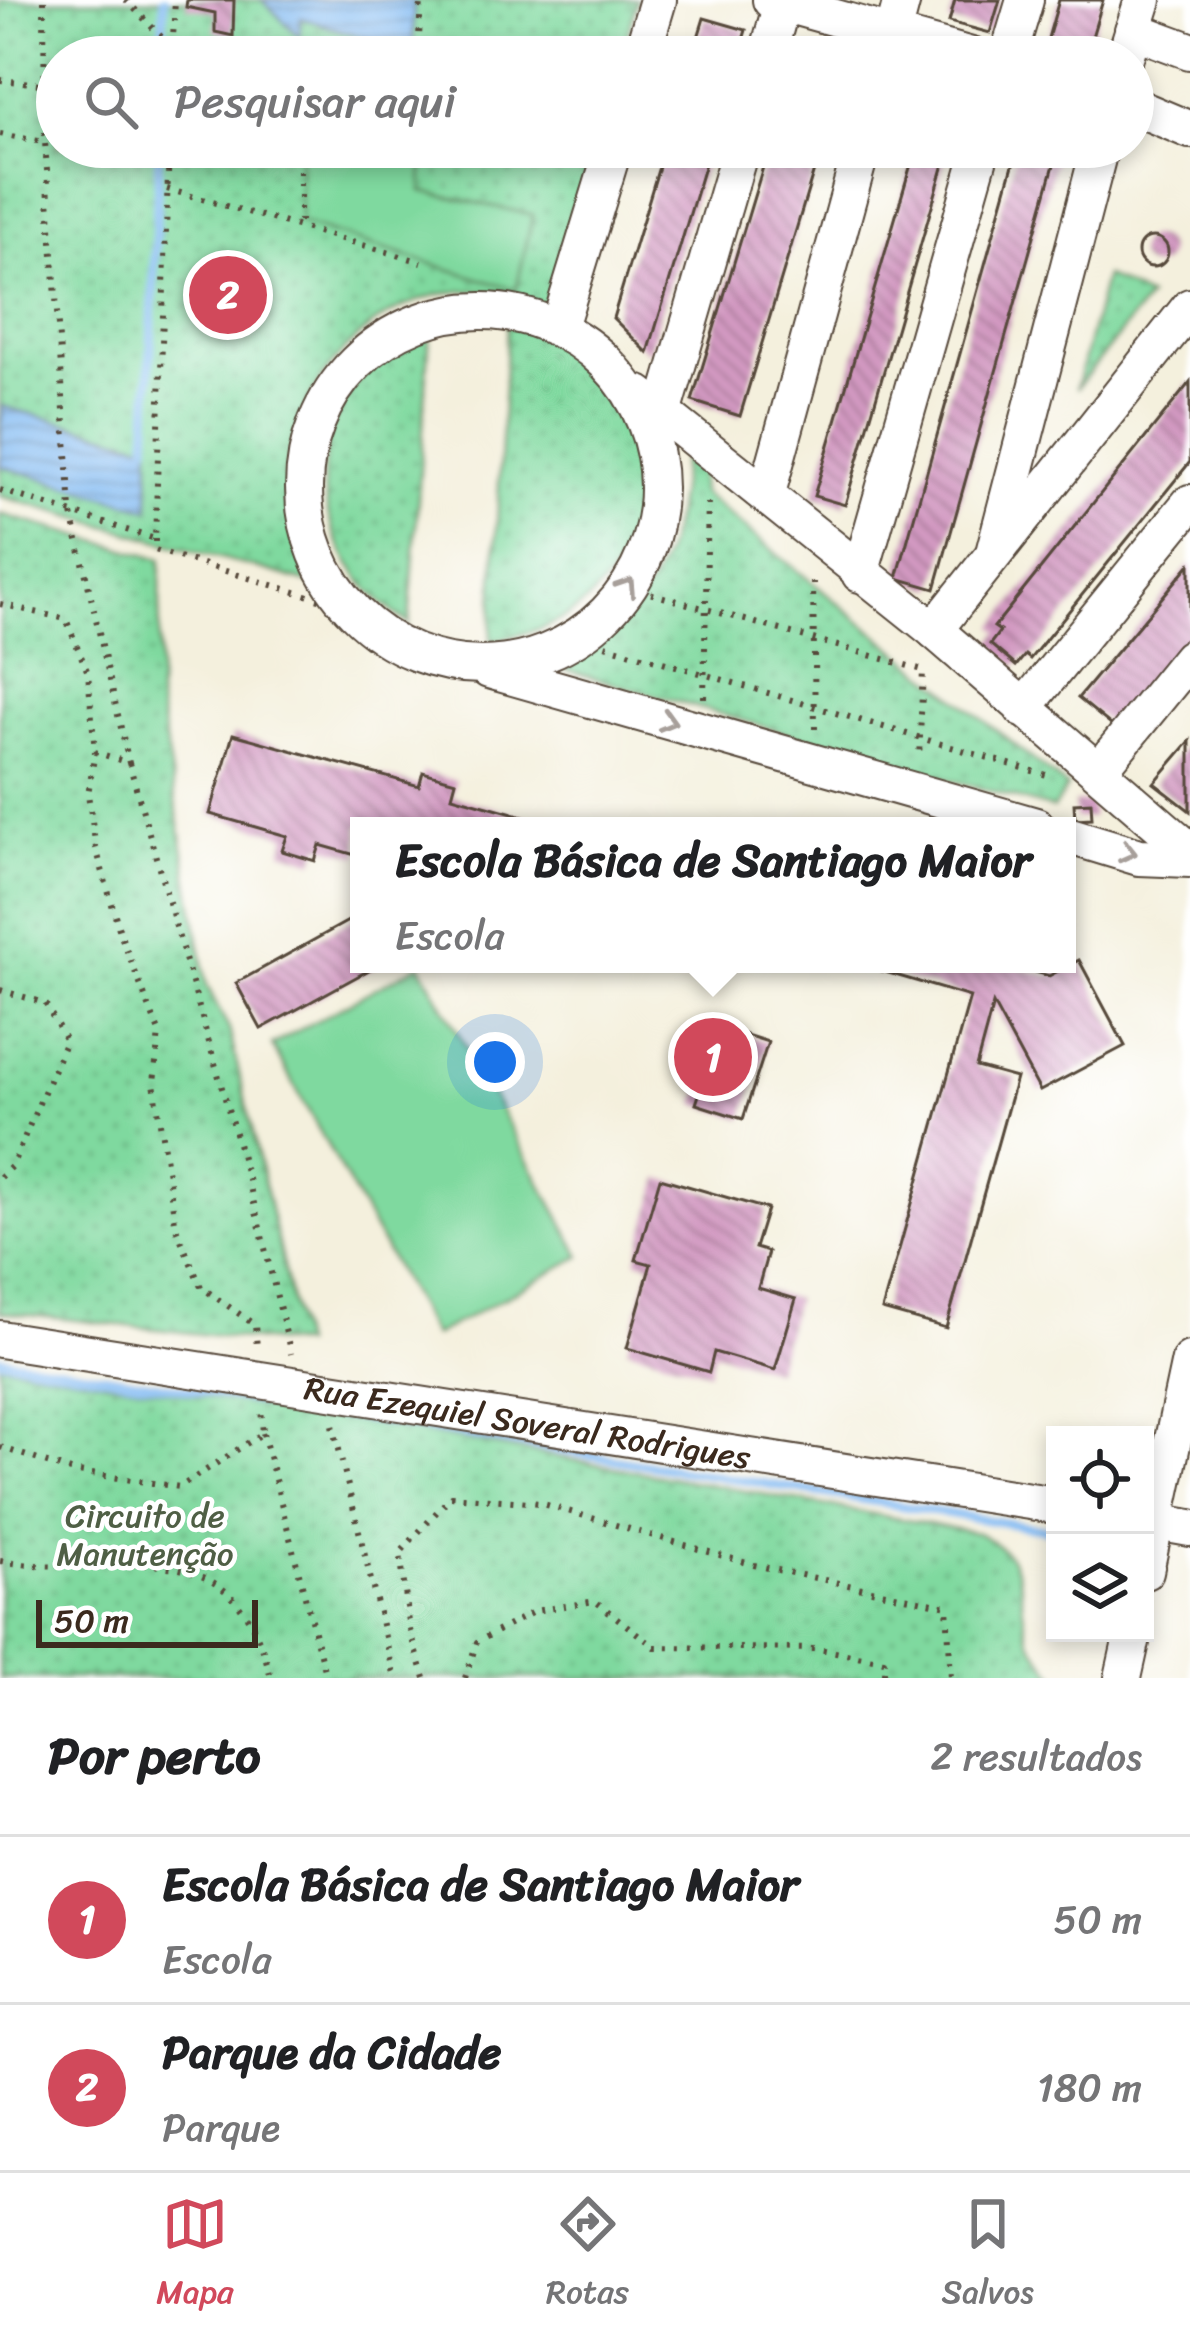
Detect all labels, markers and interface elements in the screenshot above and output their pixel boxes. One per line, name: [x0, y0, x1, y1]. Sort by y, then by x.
search box: [36, 36, 1154, 168]
text: Pesquisar aqui: [174, 62, 456, 142]
icon: search: [78, 69, 144, 135]
pin: 2: [189, 250, 267, 340]
one-way arrow: [612, 577, 634, 599]
one-way arrow: [657, 707, 678, 732]
popup: [350, 817, 1076, 973]
text: Escola Básica de Santiago Maior: [395, 821, 1031, 901]
one-way arrow: [1117, 838, 1137, 863]
text: Escola: [395, 901, 504, 970]
pin: 1: [674, 1012, 752, 1102]
your location: [465, 1032, 525, 1092]
street label: Rua Ezequiel Soveral Rodrigues: [300, 1359, 755, 1487]
map controls: [1046, 1426, 1154, 1642]
button: locate: [1046, 1426, 1154, 1534]
park label: Circuito de Manutenção: [56, 1487, 234, 1583]
button: layers: [1046, 1534, 1154, 1642]
text: 50 m: [54, 1592, 129, 1650]
scale bar: [36, 1594, 258, 1647]
text: Por perto: [48, 1711, 261, 1801]
text: 2 resultados: [930, 1722, 1142, 1791]
text: Escola Básica de Santiago Maior: [162, 1845, 798, 1925]
text: 1: [79, 1885, 95, 1954]
text: 50 m: [1053, 1885, 1142, 1954]
text: Escola: [162, 1925, 272, 1994]
text: Parque da Cidade: [162, 2013, 501, 2093]
text: 2: [76, 2053, 98, 2122]
text: 180 m: [1037, 2053, 1142, 2122]
text: Parque: [162, 2093, 280, 2162]
tab: Mapa: [156, 2191, 234, 2321]
tab: Rotas: [546, 2191, 629, 2321]
tab: Salvos: [941, 2191, 1034, 2321]

